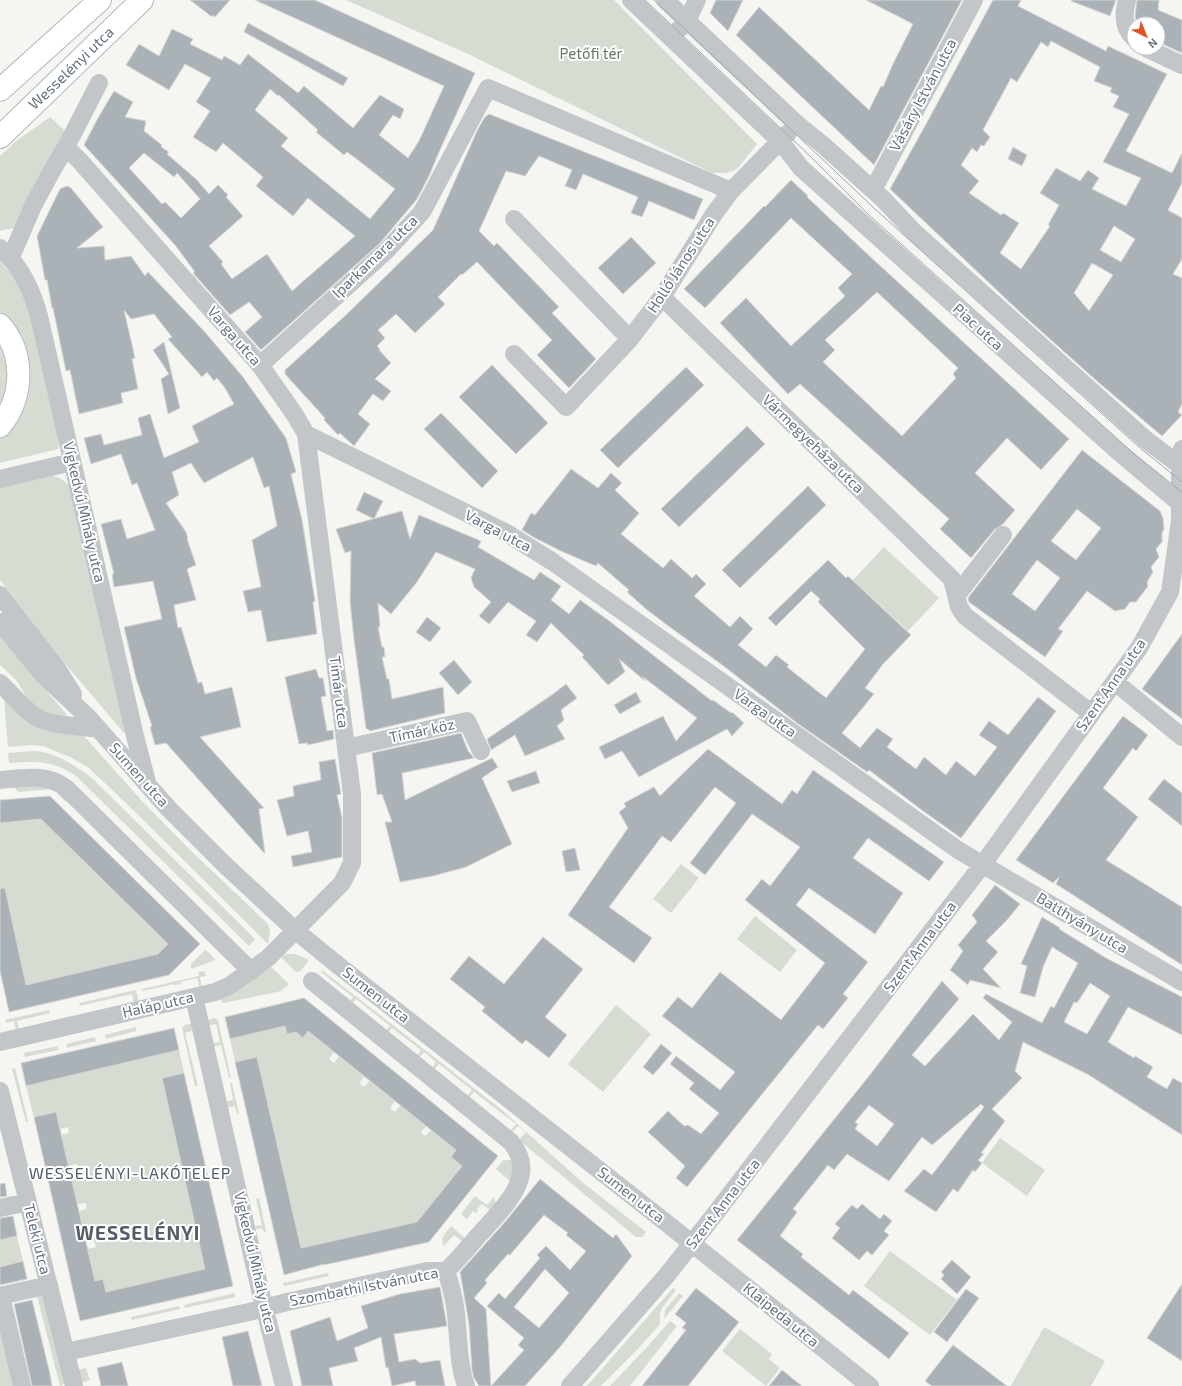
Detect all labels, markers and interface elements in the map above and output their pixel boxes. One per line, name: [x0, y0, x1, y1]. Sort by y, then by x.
north arrow: [1126, 16, 1166, 56]
street label: Wesselényi utca: [24, 22, 117, 113]
street label: Vásáry István utca: [885, 35, 959, 154]
text: N: [1146, 36, 1161, 51]
park label: Petőfi tér: [560, 44, 623, 62]
street label: Iparkamara utca: [328, 211, 421, 302]
street label: Holló János utca: [643, 213, 718, 316]
street label: Piac utca: [950, 299, 1007, 353]
street label: Varga utca: [204, 302, 265, 369]
street label: Vármegyeháza utca: [759, 390, 868, 496]
street label: Vígkedvű Mihály utca: [60, 440, 110, 584]
street label: Varga utca: [462, 505, 535, 555]
street label: Szent Anna utca: [1071, 634, 1149, 735]
street label: Tímár utca: [327, 655, 353, 729]
street label: Varga utca: [731, 684, 800, 740]
street label: Tímár köz: [387, 714, 456, 746]
street label: Sumen utca: [106, 739, 173, 810]
street label: Batthyány utca: [1034, 888, 1131, 956]
street label: Szent Anna utca: [879, 897, 959, 996]
street label: Sumen utca: [340, 962, 414, 1026]
street label: Haláp utca: [120, 987, 195, 1021]
street label: Szent Anna utca: [681, 1155, 763, 1252]
street label: Sumen utca: [595, 1162, 669, 1226]
district label: WESSELÉNYI-LAKÓTELEP: [29, 1163, 231, 1182]
street label: Vígkedvű Mihály utca: [231, 1190, 281, 1334]
street label: Teleki utca: [21, 1202, 55, 1276]
district label: WESSELÉNYI: [76, 1220, 200, 1244]
street label: Szombathi István utca: [288, 1263, 440, 1309]
street label: Klaipeda utca: [740, 1278, 823, 1350]

